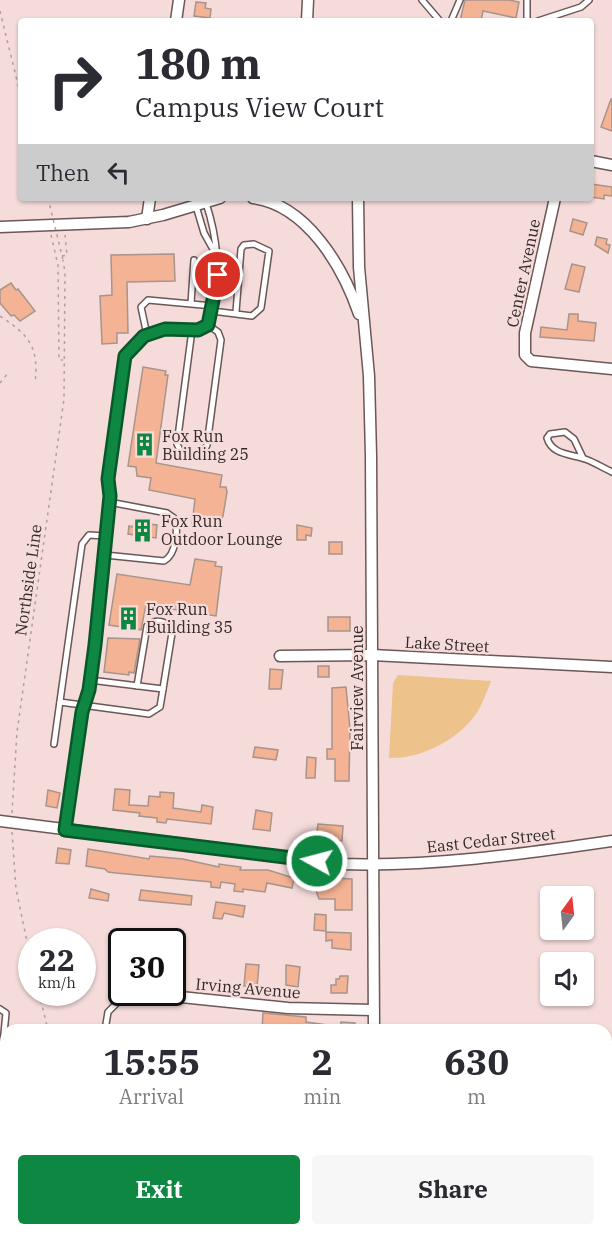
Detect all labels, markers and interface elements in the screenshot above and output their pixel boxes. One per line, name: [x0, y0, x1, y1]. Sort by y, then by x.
text: 180 m: [135, 36, 261, 91]
icon: right: [36, 42, 114, 120]
text: Campus View Court: [135, 89, 384, 124]
icon: left: [102, 156, 135, 189]
text: Then: [36, 158, 90, 187]
street label: Center Avenue: [502, 217, 544, 329]
pin: [192, 249, 243, 300]
icon: arrive: [201, 258, 234, 291]
place label: Fox Run Building 25: [162, 426, 249, 464]
building icon: Fox Run Building 25: [131, 432, 157, 458]
place label: Fox Run Outdoor Lounge: [161, 511, 283, 549]
building icon: Fox Run Outdoor Lounge: [130, 517, 156, 543]
street label: Northside Line: [10, 523, 46, 637]
place label: Fox Run Building 35: [146, 599, 233, 637]
building icon: Fox Run Building 35: [115, 605, 141, 631]
street label: Fairview Avenue: [347, 625, 367, 751]
street label: Lake Street: [404, 632, 490, 656]
street label: East Cedar Street: [426, 823, 557, 857]
position arrow: [285, 829, 349, 893]
north arrow: [540, 886, 594, 940]
map controls: [540, 886, 594, 1006]
speed limit sign: 30: [108, 928, 186, 1006]
text: 22: [39, 940, 75, 979]
button: sound: [540, 952, 594, 1006]
text: km/h: [38, 973, 76, 992]
street label: Irving Avenue: [195, 973, 301, 1003]
text: 15:55: [103, 1038, 200, 1085]
text: 2: [311, 1038, 333, 1085]
text: 630: [444, 1038, 509, 1085]
text: Arrival: [119, 1083, 184, 1110]
text: min: [303, 1083, 341, 1110]
text: m: [467, 1083, 486, 1110]
button: Exit: [18, 1155, 300, 1224]
button: Share: [312, 1155, 594, 1224]

